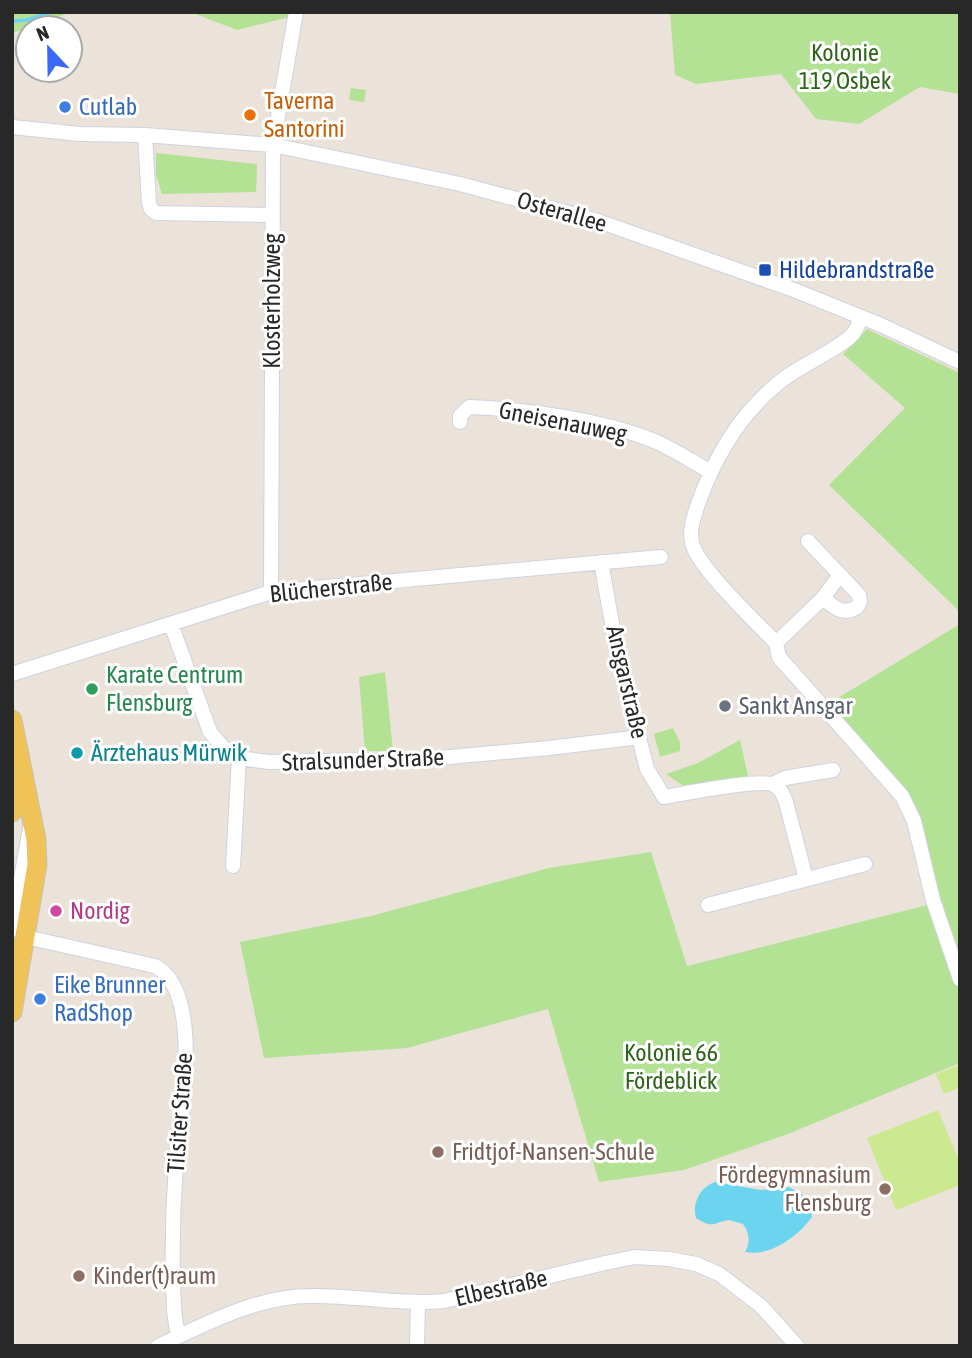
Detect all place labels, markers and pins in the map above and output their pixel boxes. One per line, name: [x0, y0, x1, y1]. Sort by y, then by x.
place label: Taverna Santorini: [264, 87, 345, 142]
place label: Cutlab: [79, 93, 137, 120]
marker: Cutlab: [57, 99, 73, 115]
marker: Taverna Santorini: [242, 107, 258, 123]
place label: Hildebrandstraße: [779, 256, 934, 283]
marker: Hildebrandstraße: [757, 262, 773, 278]
place label: Karate Centrum Flensburg: [106, 661, 243, 716]
marker: Karate Centrum Flensburg: [84, 681, 100, 697]
place label: Sankt Ansgar: [739, 692, 854, 719]
marker: Sankt Ansgar: [717, 698, 733, 714]
place label: Ärztehaus Mürwik: [91, 739, 248, 766]
marker: Ärztehaus Mürwik: [69, 745, 85, 761]
place label: Nordig: [70, 897, 130, 924]
marker: Nordig: [48, 903, 64, 919]
place label: Eike Brunner RadShop: [54, 971, 166, 1026]
marker: Eike Brunner RadShop: [32, 991, 48, 1007]
place label: Fridtjof-Nansen-Schule: [452, 1138, 655, 1165]
marker: Fridtjof-Nansen-Schule: [430, 1144, 446, 1160]
place label: Fördegymnasium Flensburg: [718, 1161, 872, 1216]
marker: Fördegymnasium Flensburg: [877, 1181, 893, 1197]
place label: Kinder(t)raum: [93, 1262, 216, 1289]
marker: Kinder(t)raum: [71, 1268, 87, 1284]

